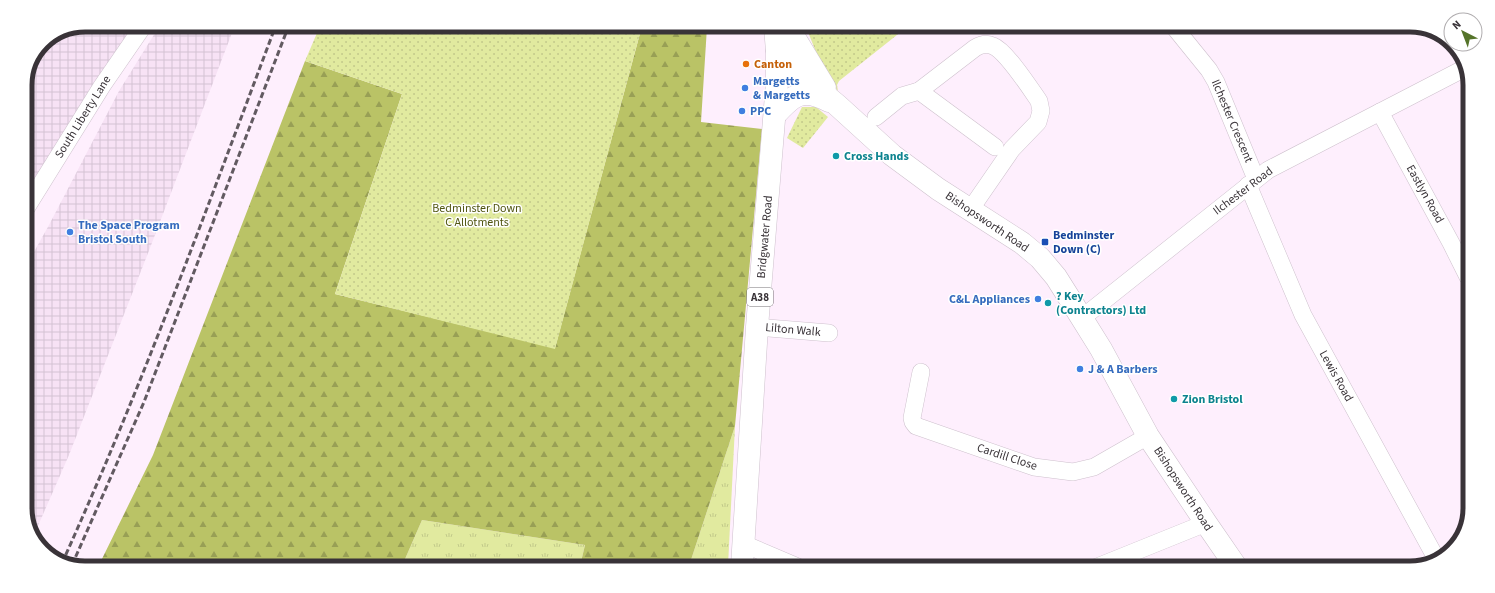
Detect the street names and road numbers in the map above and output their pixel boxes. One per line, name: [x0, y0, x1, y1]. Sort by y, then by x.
street label: South Liberty Lane: [51, 72, 115, 162]
street label: Ilchester Crescent: [1207, 77, 1257, 165]
street label: Eastlyn Road: [1402, 162, 1448, 226]
street label: Ilchester Road: [1209, 163, 1277, 219]
street label: Bishopsworth Road: [942, 188, 1032, 256]
street label: Bridgwater Road: [753, 195, 777, 279]
road number: A38: [747, 288, 773, 306]
street label: Lilton Walk: [765, 319, 821, 341]
street label: Lewis Road: [1315, 347, 1357, 405]
street label: Cardill Close: [975, 439, 1039, 475]
street label: Bishopsworth Road: [1149, 443, 1217, 535]

